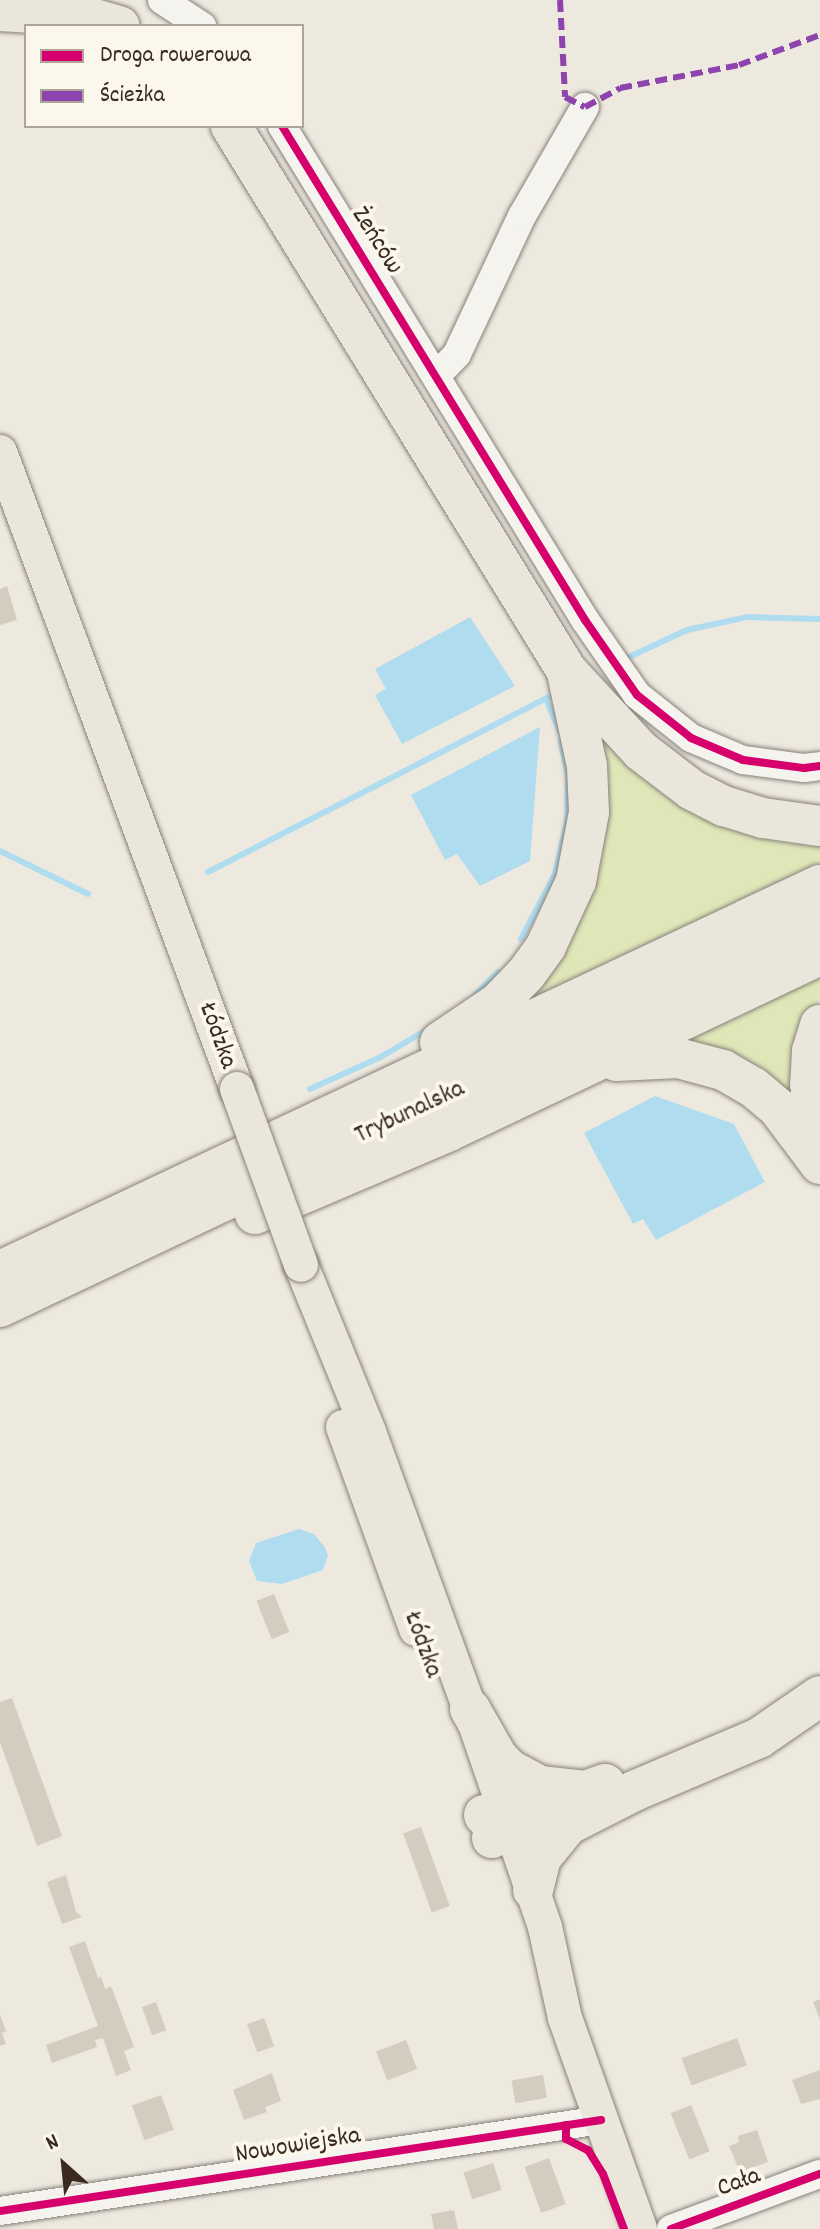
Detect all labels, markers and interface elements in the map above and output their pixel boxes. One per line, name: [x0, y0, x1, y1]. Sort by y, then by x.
legend: [24, 24, 304, 128]
text: Droga rowerowa: [100, 39, 251, 73]
text: Ścieżka: [100, 79, 165, 113]
street label: Żeńców: [343, 201, 409, 281]
street label: Łódzka: [191, 999, 243, 1073]
street label: Trybunalska: [350, 1074, 470, 1152]
street label: Łódzka: [396, 1608, 448, 1682]
street label: Nowowiejska: [233, 2121, 363, 2171]
north arrow: [24, 2125, 104, 2205]
text: N: [41, 2127, 65, 2159]
street label: Cała: [713, 2161, 765, 2205]

